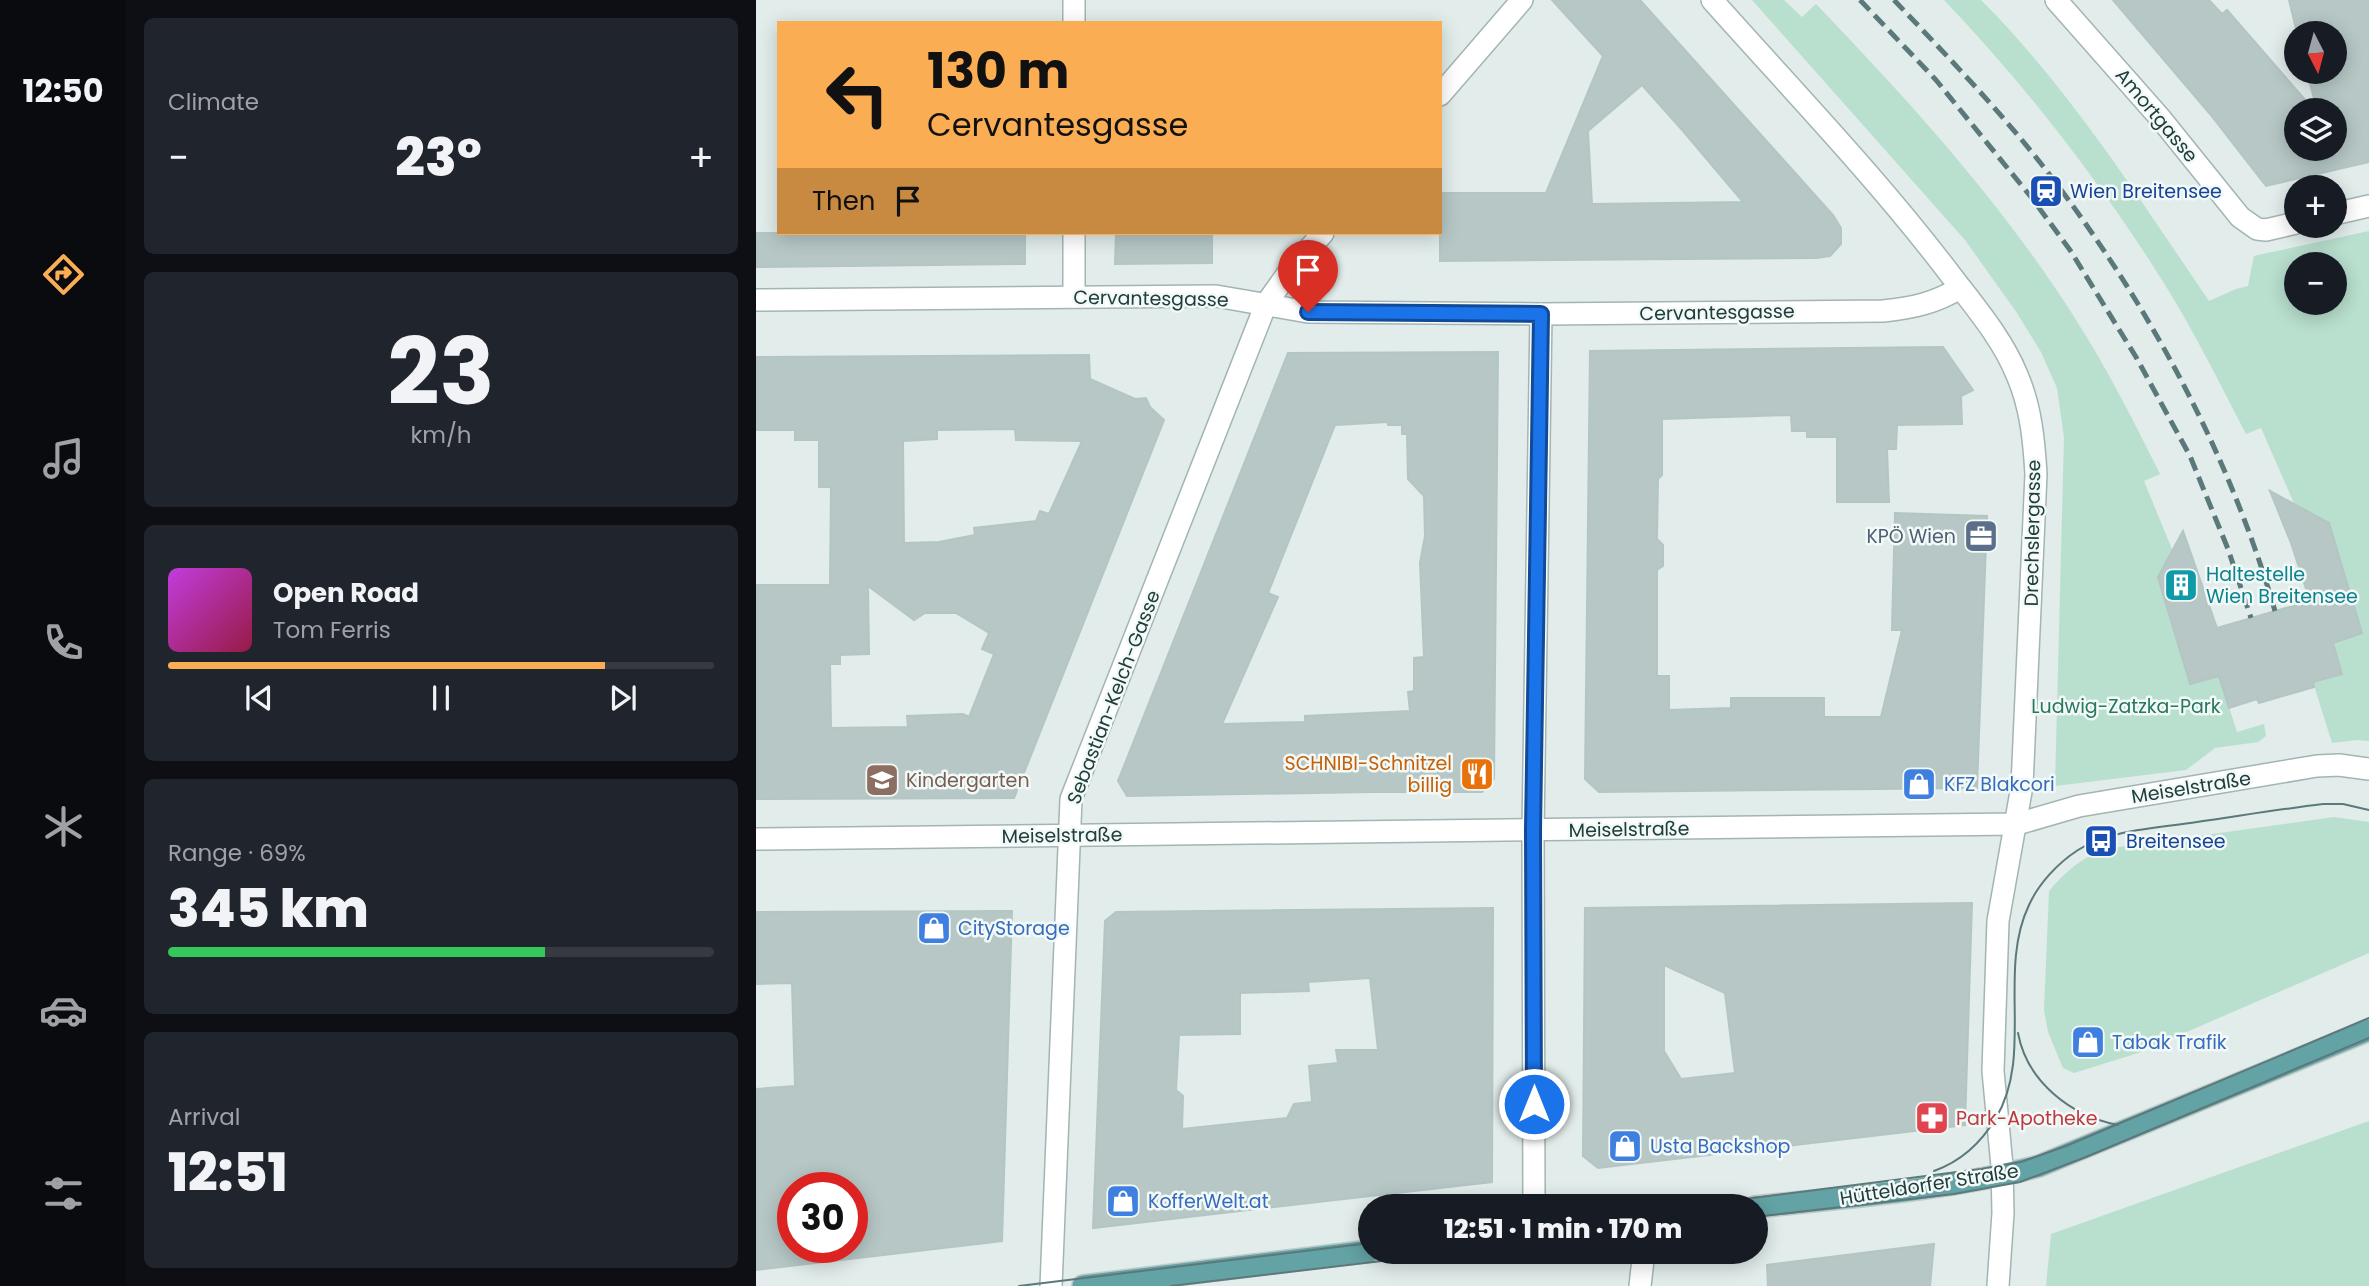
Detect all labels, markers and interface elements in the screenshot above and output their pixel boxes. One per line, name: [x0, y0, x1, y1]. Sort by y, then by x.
north arrow: [2284, 21, 2347, 84]
map controls: [2284, 21, 2347, 315]
text: 130 m: [927, 37, 1069, 105]
icon: left: [812, 49, 903, 140]
street label: Amortgasse: [2109, 62, 2204, 168]
text: 12:50: [22, 68, 104, 113]
text: Climate: [168, 86, 259, 118]
button: layers: [2284, 98, 2347, 161]
text: Cervantesgasse: [927, 102, 1188, 147]
text: 23°: [395, 121, 482, 194]
text: −: [168, 131, 189, 184]
text: +: [688, 131, 714, 184]
station icon: Wien Breitensee: [2027, 172, 2065, 210]
button: +: [2284, 175, 2347, 238]
place label: Wien Breitensee: [2070, 178, 2222, 205]
icon: arrive: [889, 182, 927, 220]
text: Then: [812, 183, 875, 219]
pin: [1278, 240, 1338, 312]
icon: directions: [39, 250, 88, 299]
icon: arrive: [1289, 251, 1327, 289]
button: −: [2284, 252, 2347, 315]
street label: Cervantesgasse: [1073, 284, 1229, 313]
street label: Cervantesgasse: [1639, 298, 1795, 327]
text: 23: [387, 308, 495, 436]
text: km/h: [410, 419, 472, 451]
icon: music: [39, 434, 88, 483]
street label: Drechslergasse: [2018, 459, 2047, 607]
office icon: KPÖ Wien: [1962, 517, 2000, 555]
place label: KPÖ Wien: [1866, 523, 1956, 550]
place label: Haltestelle Wien Breitensee: [2206, 561, 2358, 610]
building icon: Haltestelle Wien Breitensee: [2162, 566, 2200, 604]
text: Open Road: [273, 575, 419, 611]
street label: Sebastian-Kelch-Gasse: [1060, 586, 1167, 808]
text: Tom Ferris: [273, 614, 391, 646]
icon: phone: [39, 618, 88, 667]
icon: previous: [240, 679, 278, 717]
icon: pause: [422, 679, 460, 717]
icon: next: [604, 679, 642, 717]
park label: Ludwig-Zatzka-Park: [2031, 693, 2221, 720]
place label: SCHNIBI-Schnitzel billig: [1285, 750, 1452, 799]
restaurant icon: SCHNIBI-Schnitzel billig: [1458, 755, 1496, 793]
school or university icon: Kindergarten: [863, 761, 901, 799]
shop icon: KFZ Blakcori: [1900, 765, 1938, 803]
street label: Meiselstraße: [2129, 765, 2253, 810]
place label: Kindergarten: [906, 767, 1030, 794]
place label: KFZ Blakcori: [1944, 771, 2055, 798]
icon: climate: [39, 802, 88, 851]
street label: Meiselstraße: [1568, 815, 1690, 844]
street label: Meiselstraße: [1001, 821, 1123, 850]
bus stop icon: Breitensee: [2082, 822, 2120, 860]
place label: Breitensee: [2126, 828, 2226, 855]
text: Range · 69%: [168, 837, 306, 869]
text: 345 km: [168, 872, 369, 945]
shop icon: CityStorage: [915, 909, 953, 947]
place label: CityStorage: [958, 915, 1070, 942]
icon: car: [39, 986, 88, 1035]
shop icon: Tabak Trafik: [2069, 1023, 2107, 1061]
place label: Tabak Trafik: [2112, 1029, 2227, 1056]
position arrow: [1497, 1067, 1571, 1141]
pharmacy icon: Park-Apotheke: [1913, 1099, 1951, 1137]
text: Arrival: [168, 1101, 240, 1133]
place label: Park-Apotheke: [1956, 1105, 2097, 1132]
shop icon: Usta Backshop: [1606, 1127, 1644, 1165]
place label: Usta Backshop: [1650, 1133, 1791, 1160]
text: 12:51: [168, 1136, 288, 1209]
street label: Hütteldorfer Straße: [1838, 1157, 2020, 1212]
icon: filters: [39, 1169, 88, 1218]
speed limit sign: 30: [777, 1172, 868, 1263]
shop icon: KofferWelt.at: [1104, 1182, 1142, 1220]
place label: KofferWelt.at: [1148, 1188, 1269, 1215]
text: 12:51 · 1 min · 170 m: [1444, 1211, 1682, 1247]

